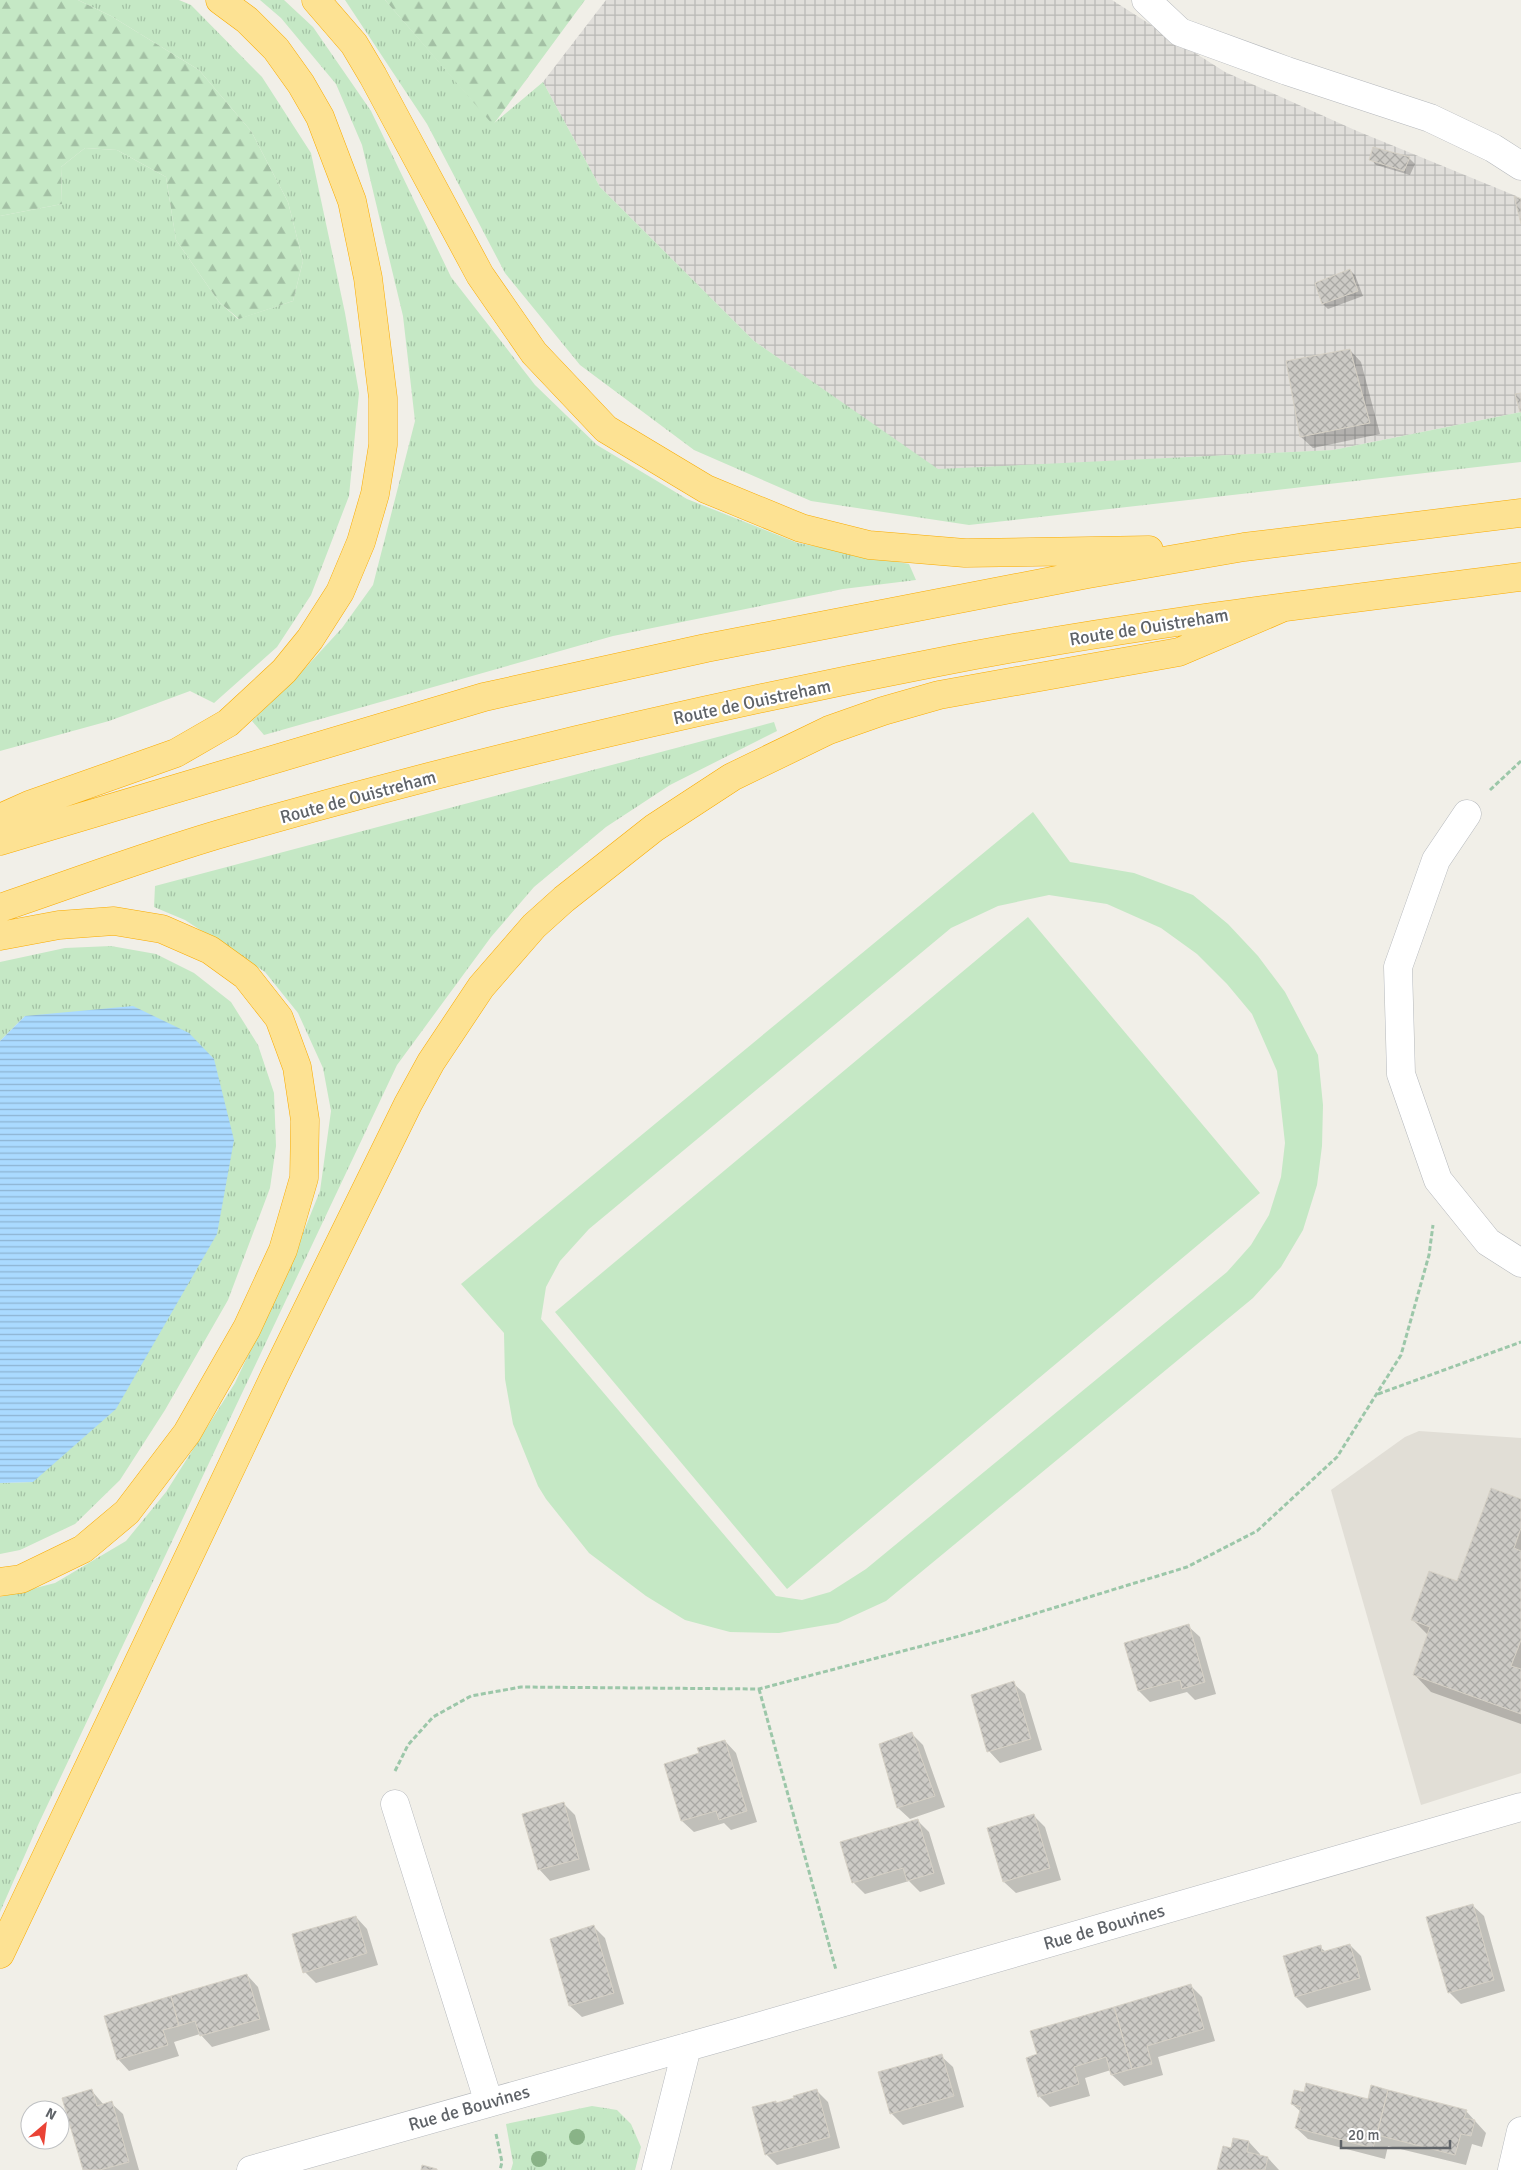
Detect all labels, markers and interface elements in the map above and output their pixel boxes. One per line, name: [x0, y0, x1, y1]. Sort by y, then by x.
street label: Route de Ouistreham: [1068, 604, 1230, 650]
street label: Route de Ouistreham: [671, 675, 833, 729]
street label: Route de Ouistreham: [278, 766, 438, 828]
street label: Rue de Bouvines: [1041, 1899, 1167, 1955]
street label: Rue de Bouvines: [406, 2080, 532, 2136]
north arrow: [20, 2100, 70, 2150]
text: N: [43, 2104, 59, 2124]
scale bar: [1341, 2118, 1450, 2150]
text: 20 m: [1348, 2126, 1379, 2144]

